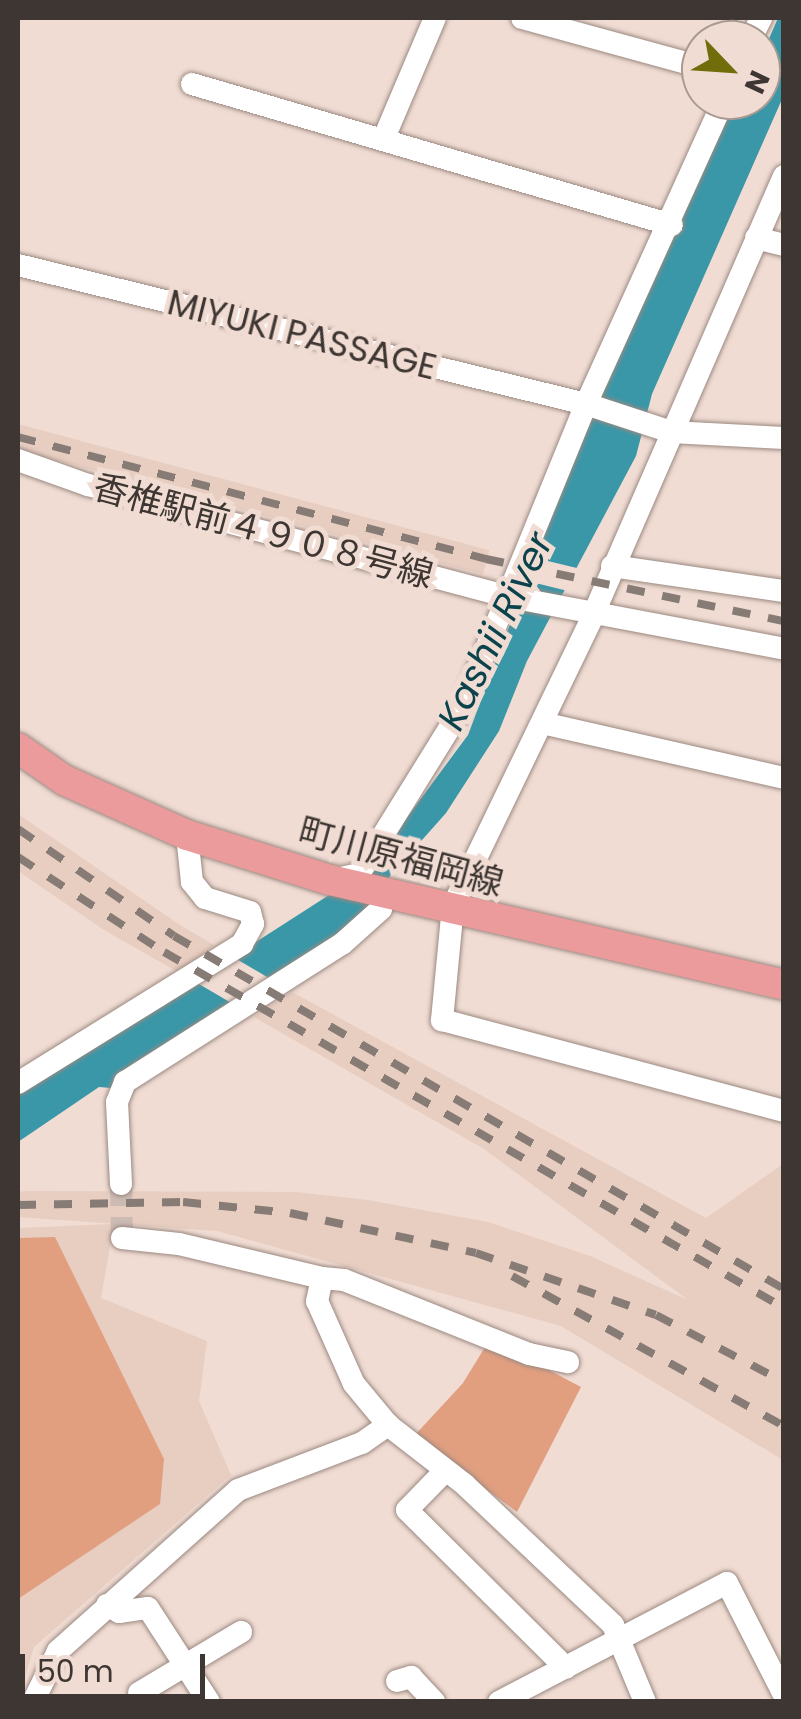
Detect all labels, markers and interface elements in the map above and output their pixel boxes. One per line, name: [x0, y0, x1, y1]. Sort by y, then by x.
north arrow: [681, 20, 781, 120]
text: N: [735, 64, 779, 100]
street label: MIYUKI PASSAGE: [163, 281, 441, 389]
street label: 香椎駅前４９０８号線: [89, 465, 437, 597]
water label: Kashii River: [428, 525, 562, 737]
street label: 町川原福岡線: [294, 810, 508, 904]
scale bar: [25, 1634, 210, 1696]
text: 50 m: [37, 1650, 114, 1693]

